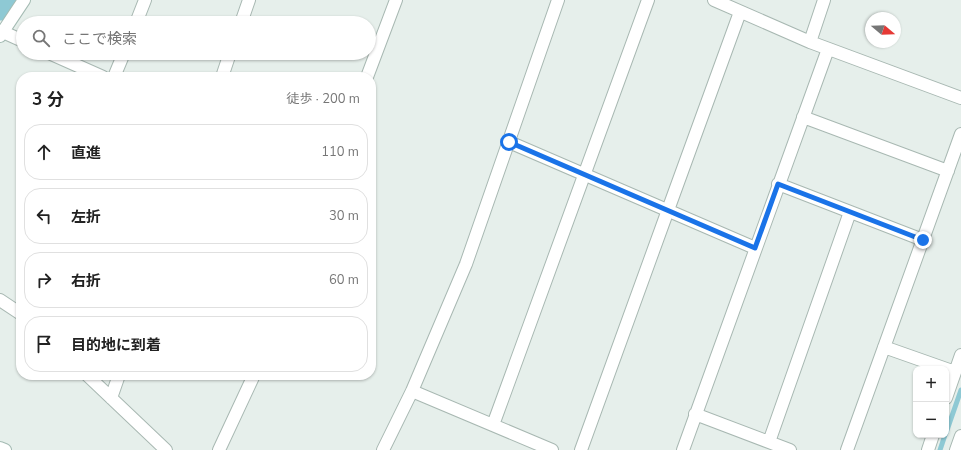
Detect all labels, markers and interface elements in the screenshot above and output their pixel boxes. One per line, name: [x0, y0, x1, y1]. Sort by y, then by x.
north arrow: [865, 12, 901, 48]
search box: [16, 16, 376, 60]
icon: search: [30, 27, 52, 49]
text: ここで検索: [62, 29, 137, 49]
text: 3 分: [32, 88, 64, 111]
text: 徒歩 · 200 m: [286, 90, 360, 108]
route start: [500, 133, 518, 151]
icon: ahead: [33, 141, 55, 163]
text: 直進: [71, 143, 101, 163]
text: 110 m: [321, 143, 359, 161]
icon: left: [33, 205, 55, 227]
text: 左折: [71, 207, 101, 227]
text: 30 m: [329, 207, 359, 225]
route end: [914, 231, 932, 249]
icon: right: [33, 269, 55, 291]
text: 右折: [71, 271, 101, 291]
text: 60 m: [329, 271, 359, 289]
icon: arrive: [33, 333, 55, 355]
text: 目的地に到着: [71, 335, 161, 355]
map controls: [913, 366, 949, 438]
button: +: [913, 366, 949, 402]
button: −: [913, 402, 949, 438]

